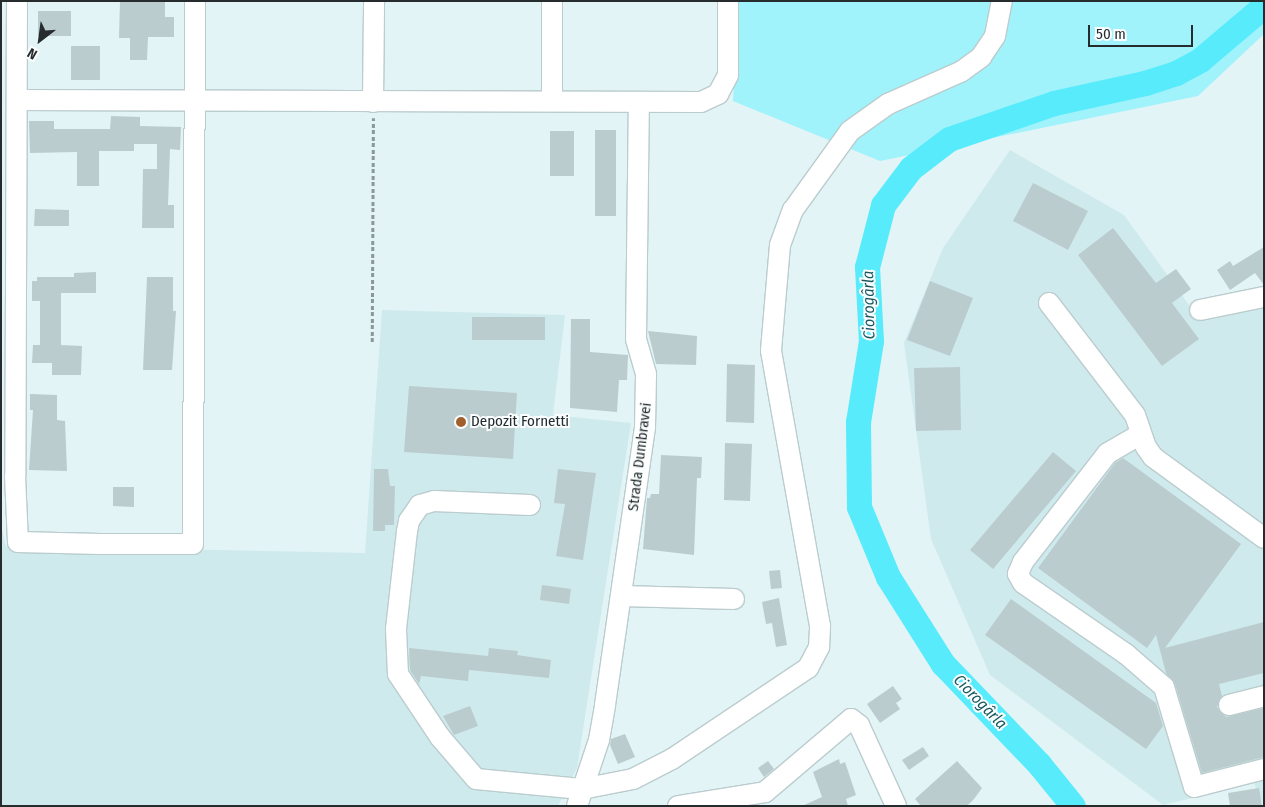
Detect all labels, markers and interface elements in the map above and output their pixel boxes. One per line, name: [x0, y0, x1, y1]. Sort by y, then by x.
north arrow: [15, 15, 65, 65]
scale bar: [1090, 15, 1195, 47]
text: 50 m: [1096, 25, 1126, 43]
text: N: [24, 44, 40, 63]
water label: Ciorogârla: [859, 271, 879, 339]
street label: Strada Dumbravei: [624, 402, 656, 512]
place label: Depozit Fornetti: [471, 413, 569, 431]
marker: Depozit Fornetti: [455, 416, 467, 428]
water label: Ciorogârla: [949, 671, 1011, 733]

